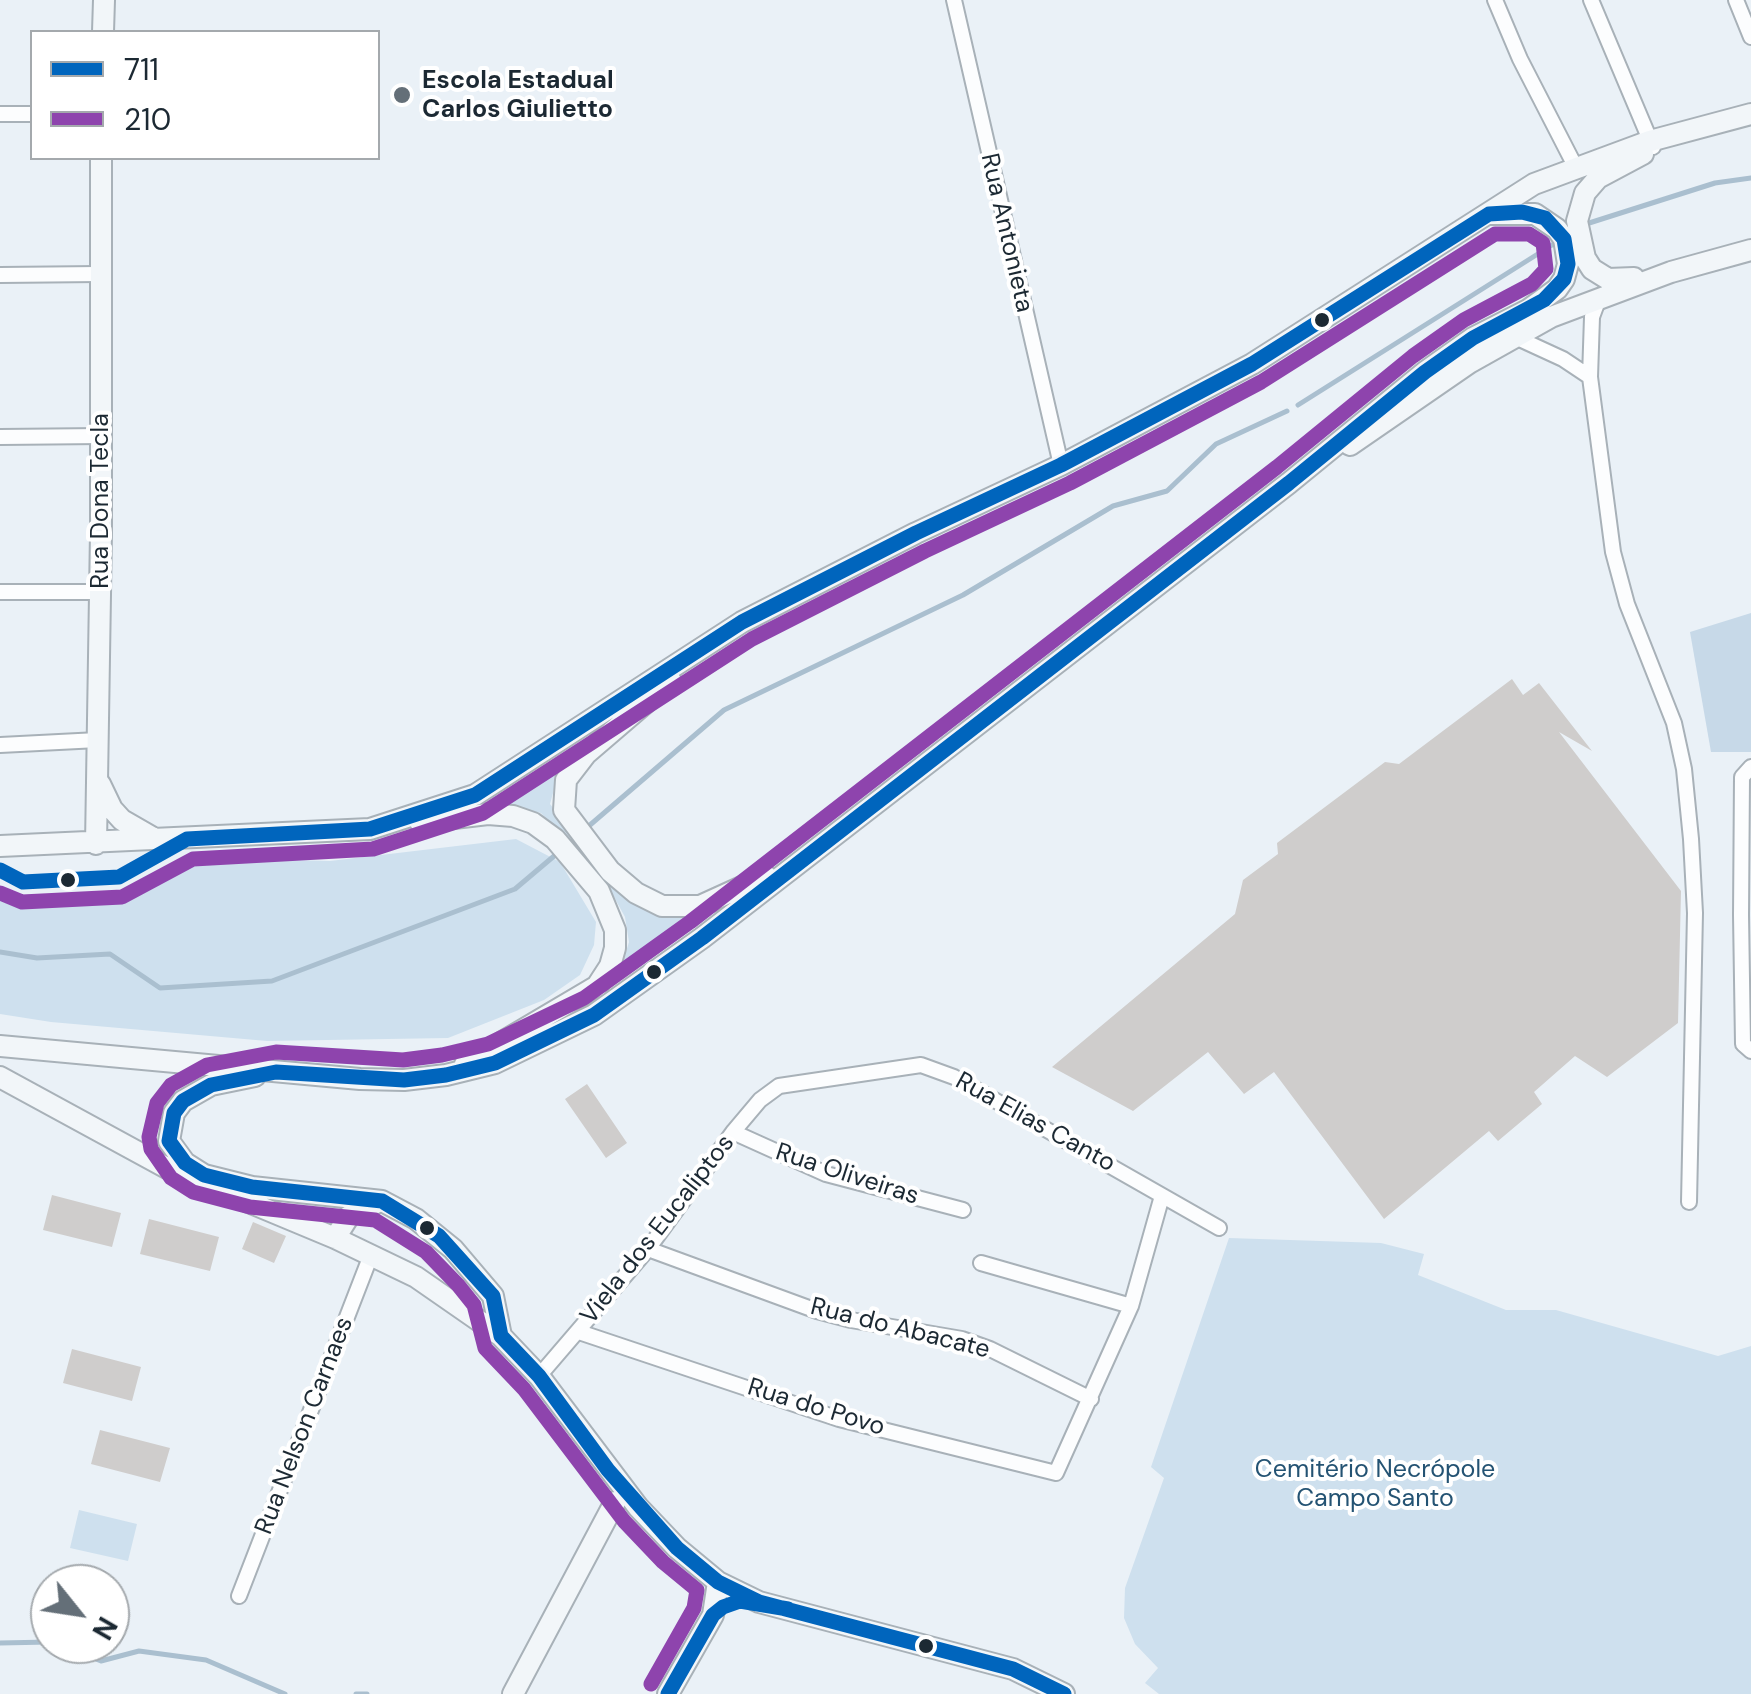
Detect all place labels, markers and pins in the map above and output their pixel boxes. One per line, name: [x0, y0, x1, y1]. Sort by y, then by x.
place label: Escola Estadual Carlos Giulietto: [422, 66, 614, 125]
marker: Escola Estadual Carlos Giulietto: [391, 84, 413, 106]
unlabelled marker: [1312, 310, 1332, 330]
unlabelled marker: [58, 870, 78, 890]
unlabelled marker: [644, 962, 664, 982]
unlabelled marker: [417, 1218, 437, 1238]
unlabelled marker: [916, 1636, 936, 1656]

